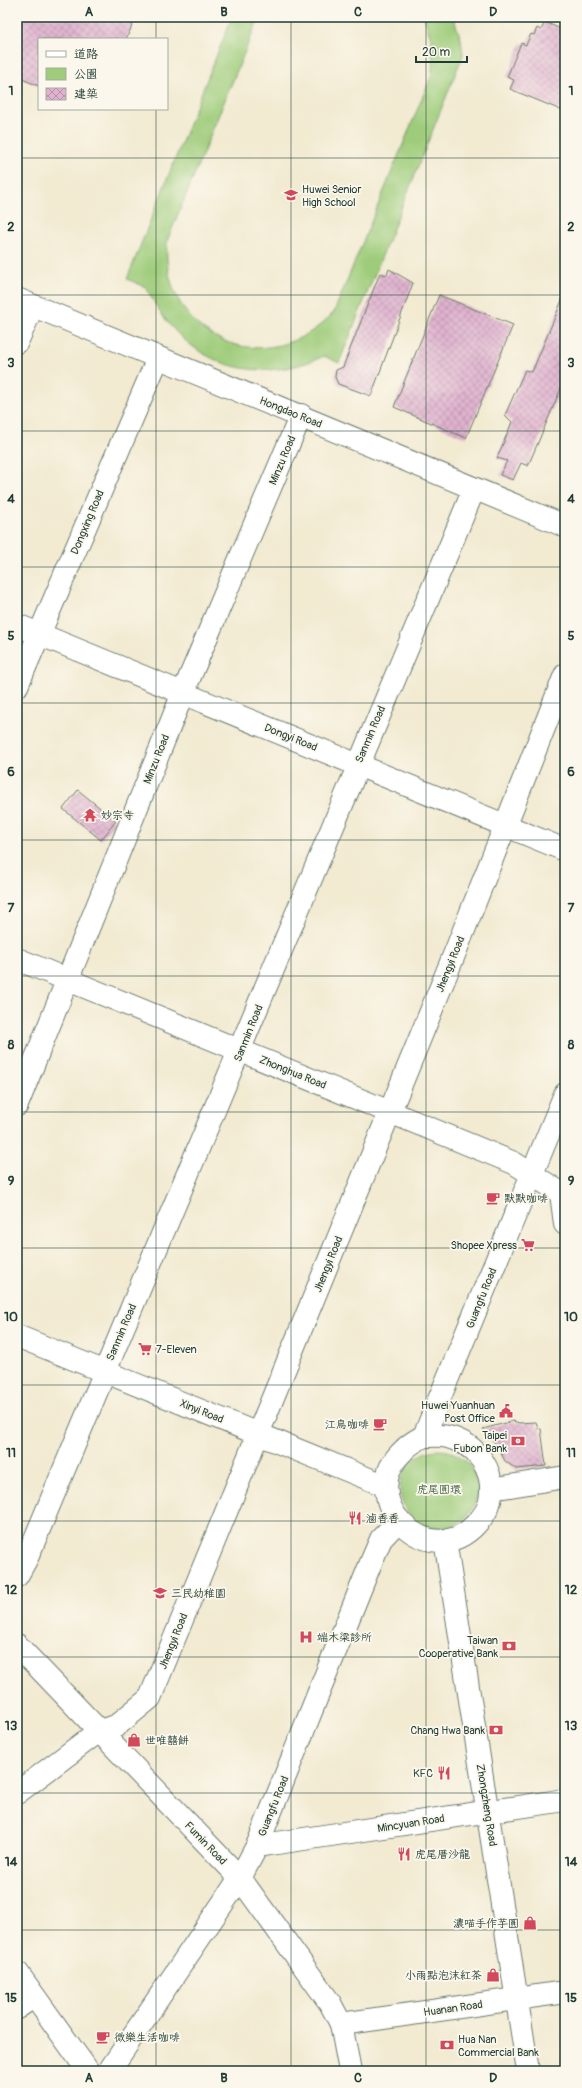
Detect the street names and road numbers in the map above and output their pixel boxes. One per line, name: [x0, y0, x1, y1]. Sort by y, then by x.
street label: Hongdao Road: [258, 394, 324, 431]
street label: Minzu Road: [266, 434, 299, 487]
street label: Dongxing Road: [68, 488, 107, 556]
street label: Sanmin Road: [353, 704, 388, 765]
street label: Dongyi Road: [262, 721, 319, 754]
street label: Minzu Road: [141, 732, 172, 786]
street label: Jhengyi Road: [433, 934, 468, 994]
street label: Sanmin Road: [231, 1003, 266, 1064]
street label: Zhonghua Road: [257, 1053, 328, 1092]
street label: Jhengyi Road: [311, 1234, 346, 1294]
street label: Guangfu Road: [463, 1266, 499, 1330]
street label: Sanmin Road: [104, 1302, 139, 1363]
street label: Xinyi Road: [178, 1397, 226, 1426]
street label: Jhengyi Road: [156, 1611, 191, 1671]
street label: Zhongzheng Road: [474, 1763, 499, 1847]
street label: Guangfu Road: [255, 1774, 291, 1838]
street label: Mincyuan Road: [376, 1812, 446, 1835]
street label: Fumin Road: [182, 1819, 229, 1868]
street label: Huanan Road: [423, 1998, 484, 2019]

